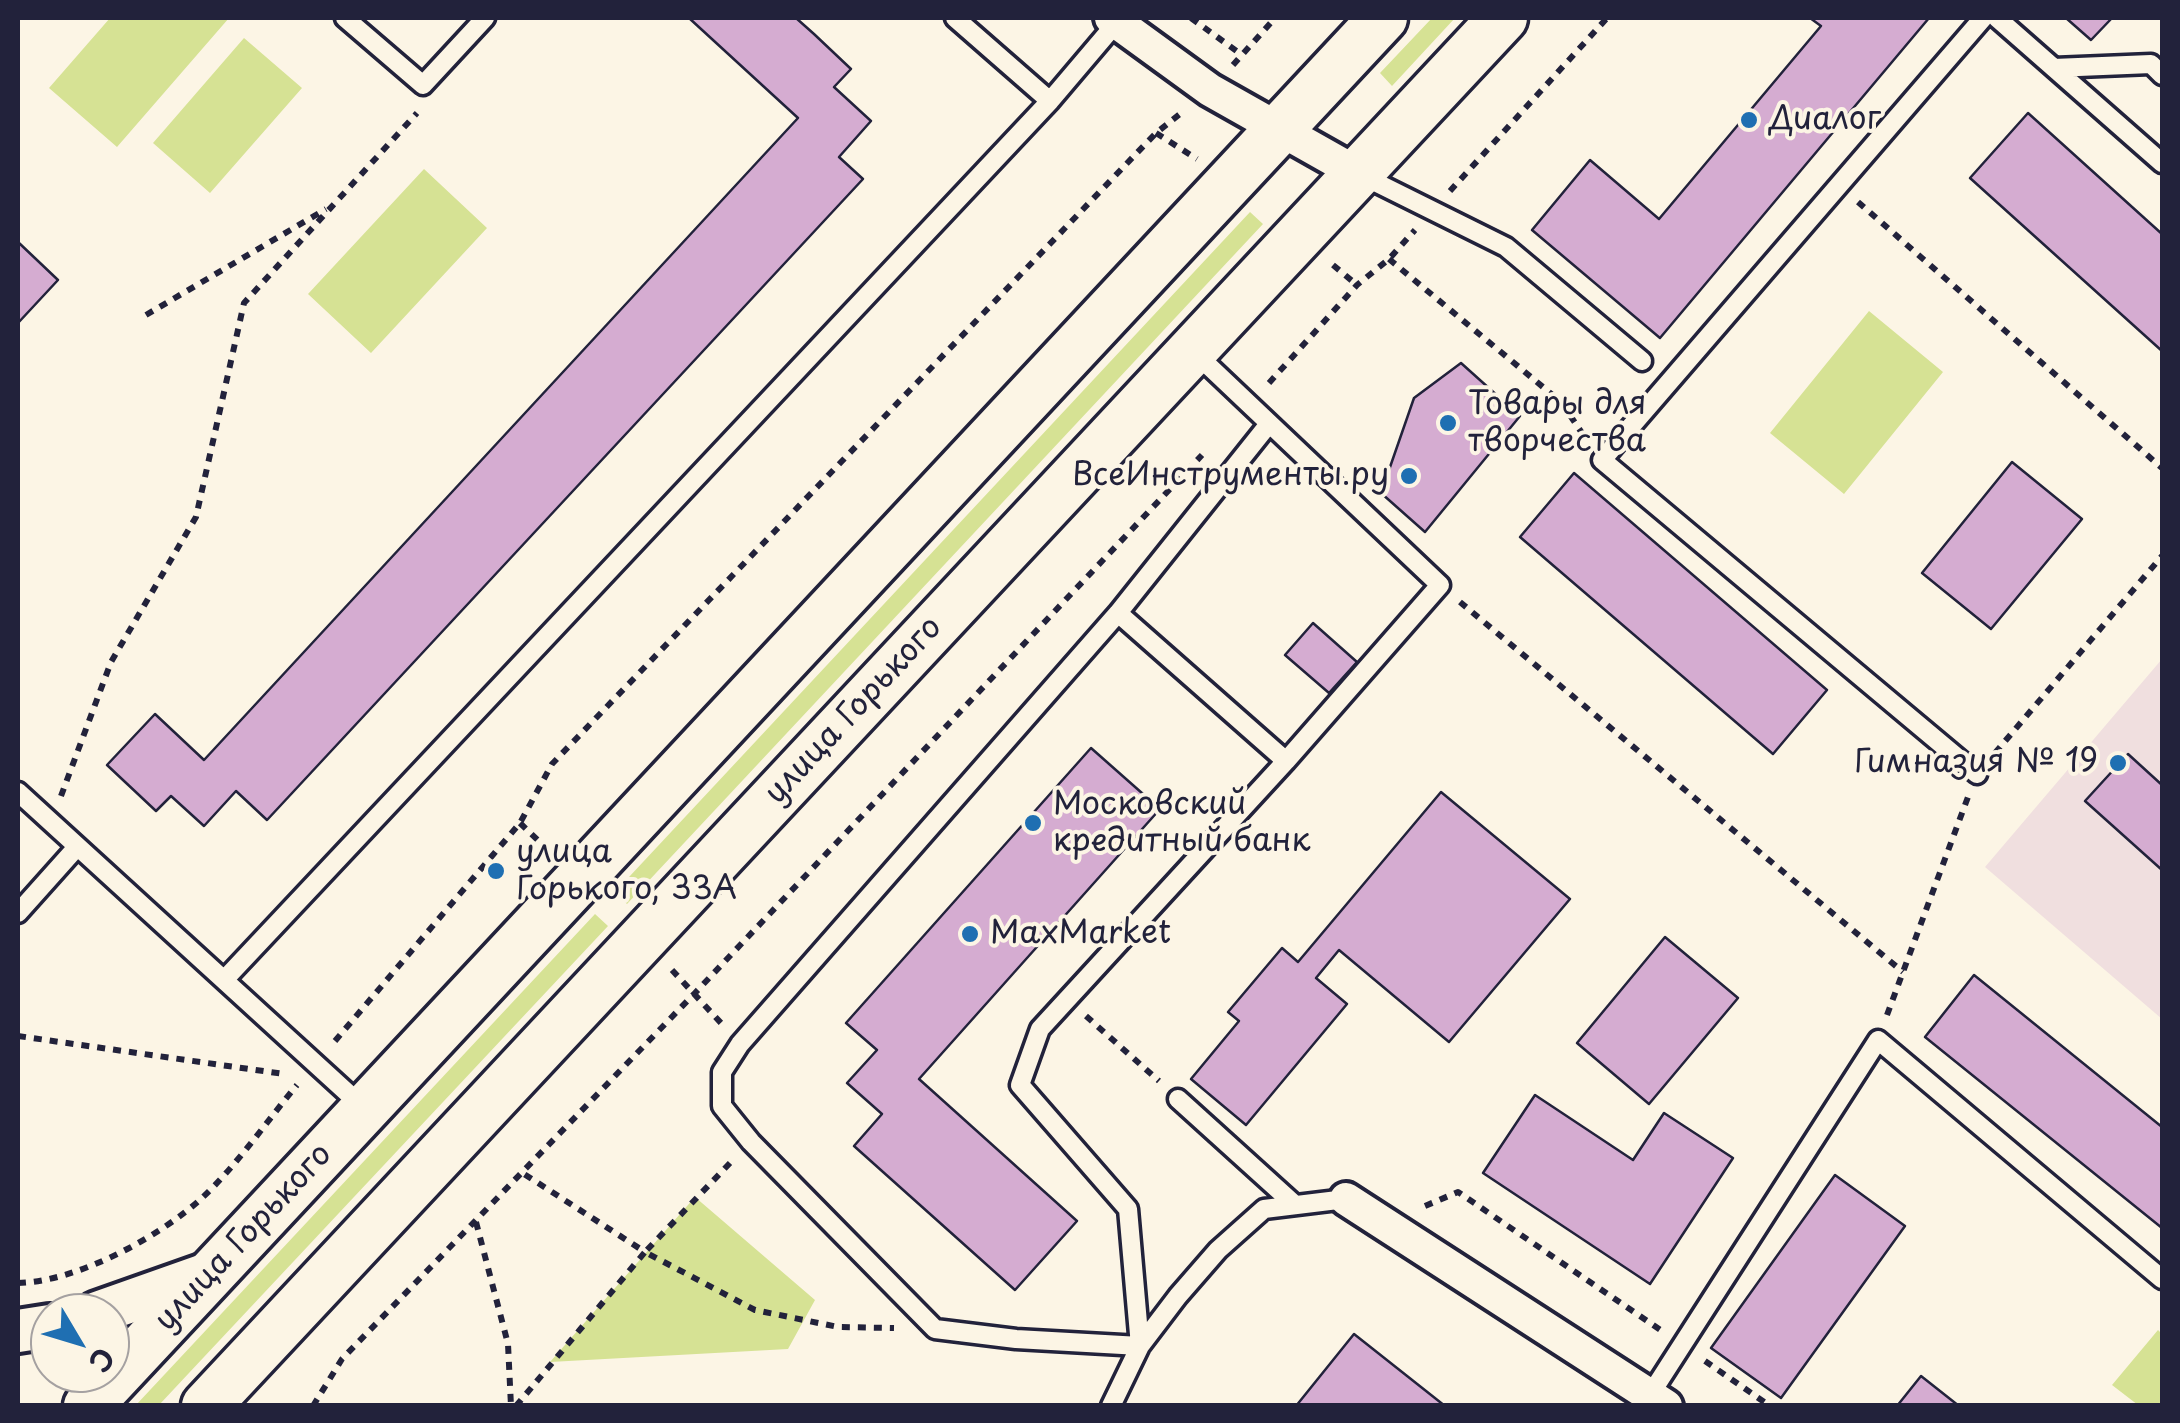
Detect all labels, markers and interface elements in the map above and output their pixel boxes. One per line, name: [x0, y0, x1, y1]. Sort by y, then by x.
place label: Диалог: [1769, 101, 1881, 139]
marker: Диалог: [1738, 109, 1760, 131]
place label: Товары для творчества: [1468, 386, 1647, 461]
marker: Товары для творчества: [1437, 412, 1459, 434]
place label: ВсеИнструменты.ру: [1072, 457, 1389, 495]
marker: ВсеИнструменты.ру: [1398, 465, 1420, 487]
street label: улица Горького: [757, 609, 951, 813]
place label: Гимназия № 19: [1854, 744, 2098, 782]
marker: Гимназия № 19: [2107, 752, 2129, 774]
place label: Московский кредитный банк: [1053, 786, 1311, 861]
marker: Московский кредитный банк: [1022, 812, 1044, 834]
place label: улица Горького, 33А: [516, 834, 737, 909]
marker: улица Горького, 33А: [485, 860, 507, 882]
place label: MaxMarket: [990, 915, 1171, 953]
marker: MaxMarket: [959, 923, 981, 945]
street label: улица Горького: [147, 1136, 341, 1340]
north arrow: [30, 1293, 130, 1393]
text: С: [79, 1339, 126, 1382]

